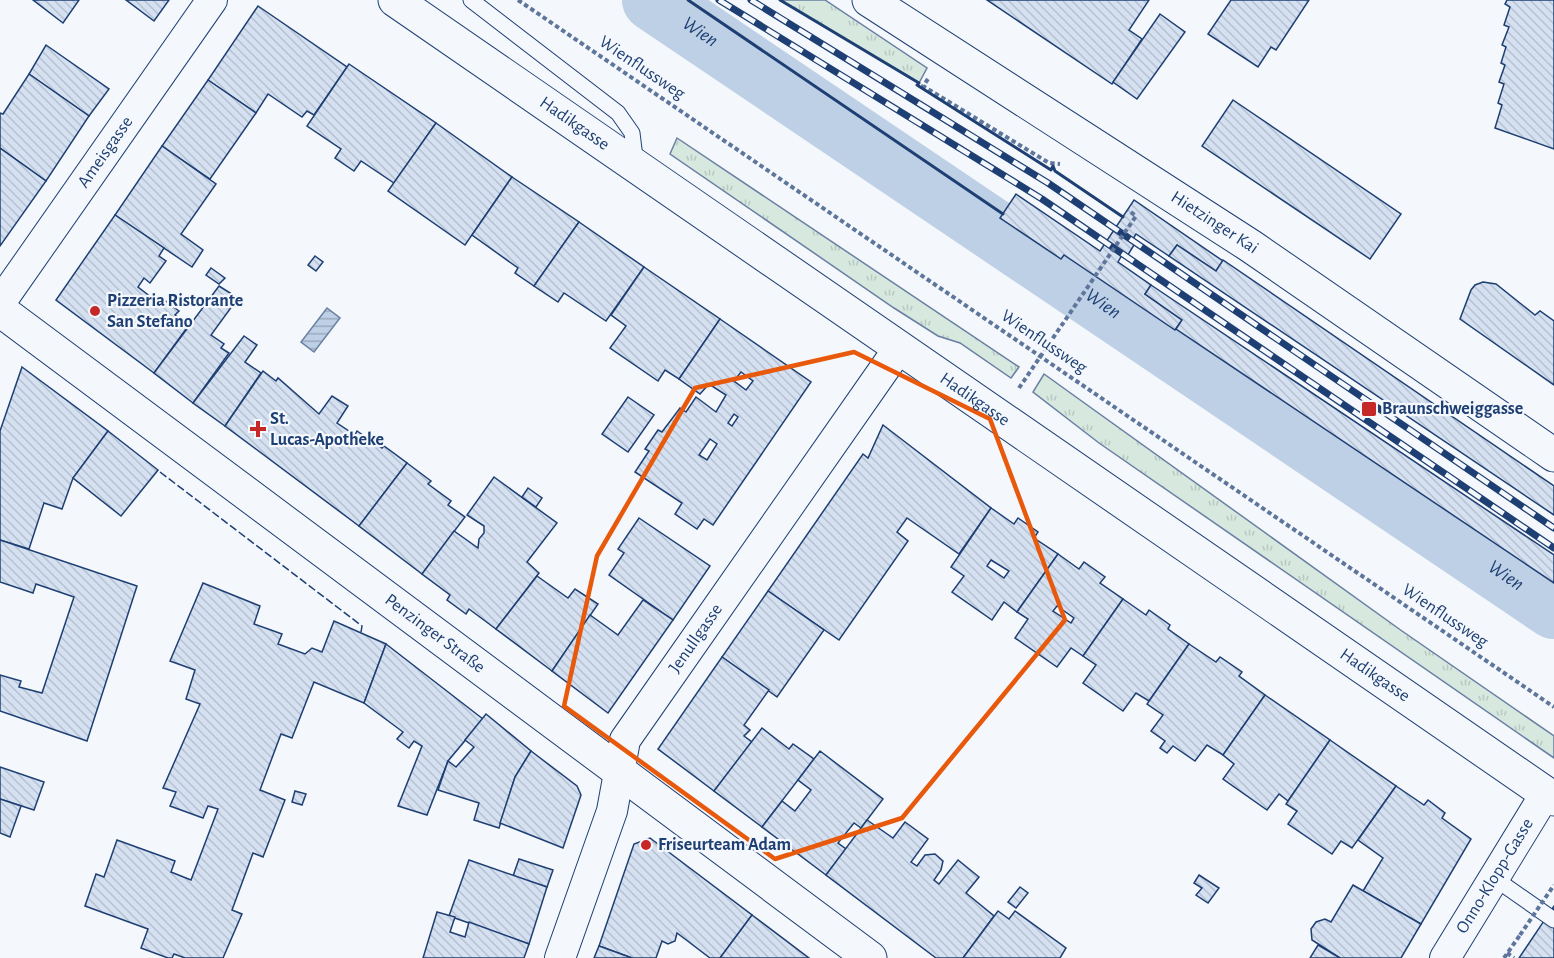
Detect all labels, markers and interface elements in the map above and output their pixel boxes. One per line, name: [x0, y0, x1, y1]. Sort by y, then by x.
water label: Wien: [679, 13, 722, 51]
street label: Wienflussweg: [596, 33, 688, 103]
street label: Hadikgasse: [536, 94, 613, 154]
street label: Ameisgasse: [74, 113, 137, 191]
street label: Hietzinger Kai: [1167, 188, 1261, 257]
water label: Wien: [1082, 285, 1125, 323]
place label: Pizzeria Ristorante San Stefano: [107, 292, 243, 331]
marker: Pizzeria Ristorante San Stefano: [88, 304, 102, 318]
street label: Wienflussweg: [998, 307, 1090, 377]
street label: Hadikgasse: [936, 369, 1013, 430]
marker: Braunschweiggasse: [1360, 400, 1378, 418]
place label: Braunschweiggasse: [1382, 400, 1523, 418]
place label: St. Lucas-Apotheke: [270, 410, 384, 449]
marker: St. Lucas-Apotheke: [251, 422, 265, 436]
water label: Wien: [1485, 557, 1527, 595]
street label: Wienflussweg: [1399, 581, 1491, 651]
street label: Penzinger Straße: [381, 591, 488, 677]
street label: Jenullgasse: [666, 601, 726, 676]
street label: Hadikgasse: [1337, 645, 1413, 706]
street label: Onno-Klopp-Gasse: [1453, 815, 1537, 937]
place label: Friseurteam Adam: [658, 836, 791, 854]
marker: Friseurteam Adam: [639, 838, 653, 852]

